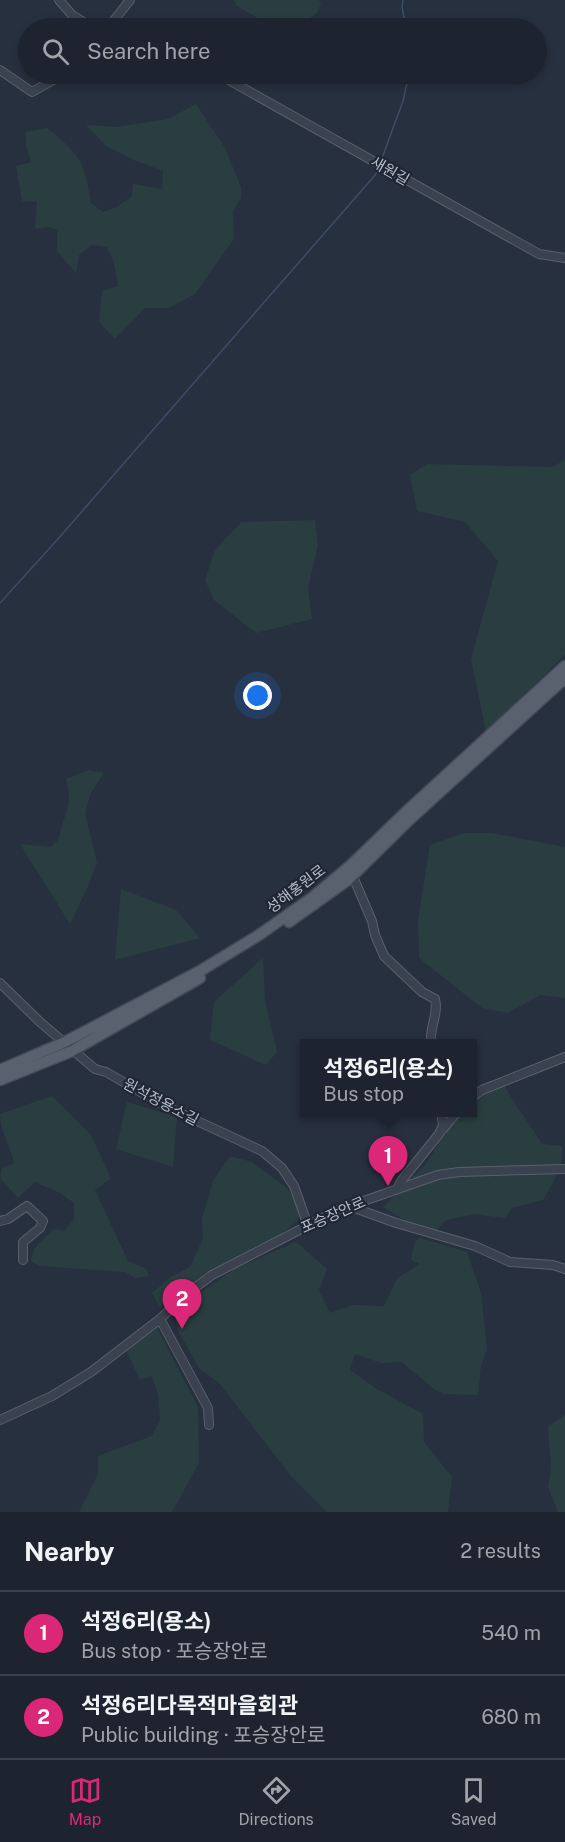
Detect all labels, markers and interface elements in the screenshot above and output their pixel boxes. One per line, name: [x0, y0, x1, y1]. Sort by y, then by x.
search box: [18, 18, 547, 84]
icon: search: [39, 35, 72, 68]
text: Search here: [87, 38, 211, 64]
street label: 새원길: [368, 153, 412, 188]
your location: [243, 681, 272, 710]
street label: 성해홍원로: [263, 861, 328, 916]
popup: [300, 1039, 477, 1117]
text: 석정6리(용소): [323, 1055, 454, 1081]
street label: 원석정용소길: [121, 1075, 202, 1129]
text: Bus stop: [323, 1082, 404, 1106]
pin: 1: [368, 1136, 408, 1186]
street label: 포승장안로: [298, 1193, 368, 1236]
pin: 2: [162, 1280, 201, 1329]
text: Nearby: [24, 1536, 114, 1567]
text: 2 results: [460, 1539, 541, 1563]
text: 석정6리(용소): [81, 1608, 211, 1634]
text: 1: [39, 1621, 48, 1645]
text: 540 m: [481, 1621, 541, 1645]
text: Bus stop · 포승장안로: [81, 1639, 268, 1663]
text: 석정6리다목적마을회관: [81, 1692, 298, 1718]
text: 2: [37, 1705, 50, 1729]
text: 680 m: [481, 1705, 541, 1729]
text: Public building · 포승장안로: [81, 1723, 325, 1747]
tab: Map: [69, 1774, 102, 1829]
tab: Directions: [239, 1774, 314, 1829]
tab: Saved: [451, 1774, 496, 1829]

